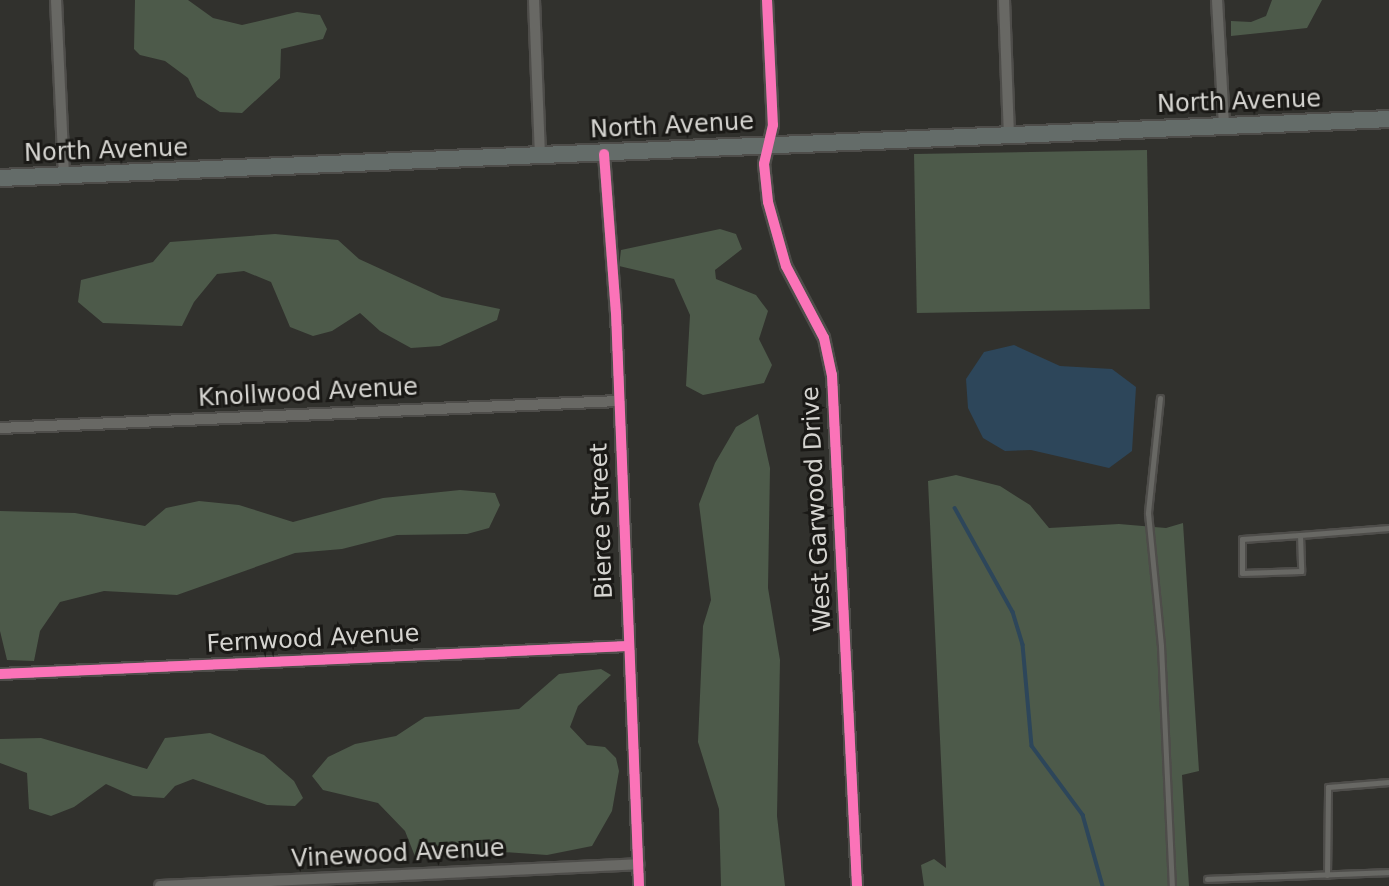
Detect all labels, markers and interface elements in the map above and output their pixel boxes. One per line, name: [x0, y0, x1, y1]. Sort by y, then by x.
street label: North Avenue: [1157, 85, 1321, 119]
street label: North Avenue: [589, 107, 755, 145]
street label: North Avenue: [24, 134, 188, 168]
street label: Knollwood Avenue: [197, 373, 419, 413]
street label: West Garwood Drive: [796, 386, 838, 632]
street label: Bierce Street: [585, 443, 619, 599]
street label: Fernwood Avenue: [206, 619, 420, 659]
street label: Vinewood Avenue: [291, 834, 505, 874]

